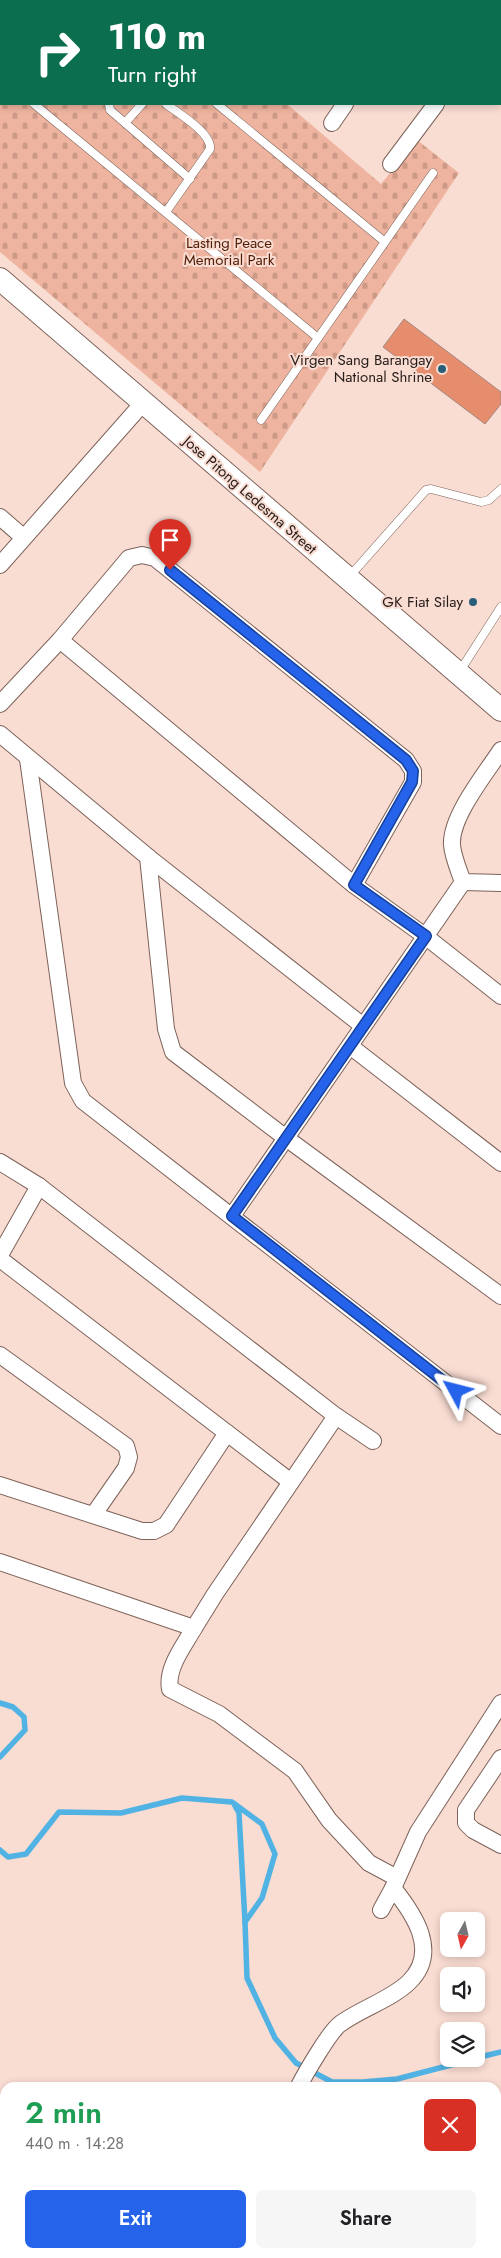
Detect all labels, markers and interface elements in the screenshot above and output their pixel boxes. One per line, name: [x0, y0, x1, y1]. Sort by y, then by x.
text: 110 m: [108, 12, 206, 62]
icon: right: [25, 20, 90, 85]
text: Turn right: [108, 58, 196, 90]
park label: Lasting Peace Memorial Park: [184, 232, 275, 271]
place label: Virgen Sang Barangay National Shrine: [290, 349, 432, 388]
marker: Virgen Sang Barangay National Shrine: [436, 363, 448, 375]
street label: Jose Pitong Ledesma Street: [177, 429, 322, 560]
pin: [149, 519, 191, 570]
icon: arrive: [156, 526, 184, 554]
place label: GK Fiat Silay: [382, 591, 463, 613]
marker: GK Fiat Silay: [467, 596, 479, 608]
position arrow: [429, 1364, 481, 1416]
north arrow: [440, 1912, 485, 1958]
map controls: [440, 1912, 485, 2067]
button: sound: [440, 1967, 485, 2012]
button: layers: [440, 2022, 485, 2067]
text: 2 min: [25, 2091, 102, 2134]
button: close: [424, 2099, 476, 2151]
text: 440 m · 14:28: [25, 2132, 124, 2155]
button: Exit: [25, 2190, 246, 2248]
button: Share: [256, 2190, 476, 2248]

